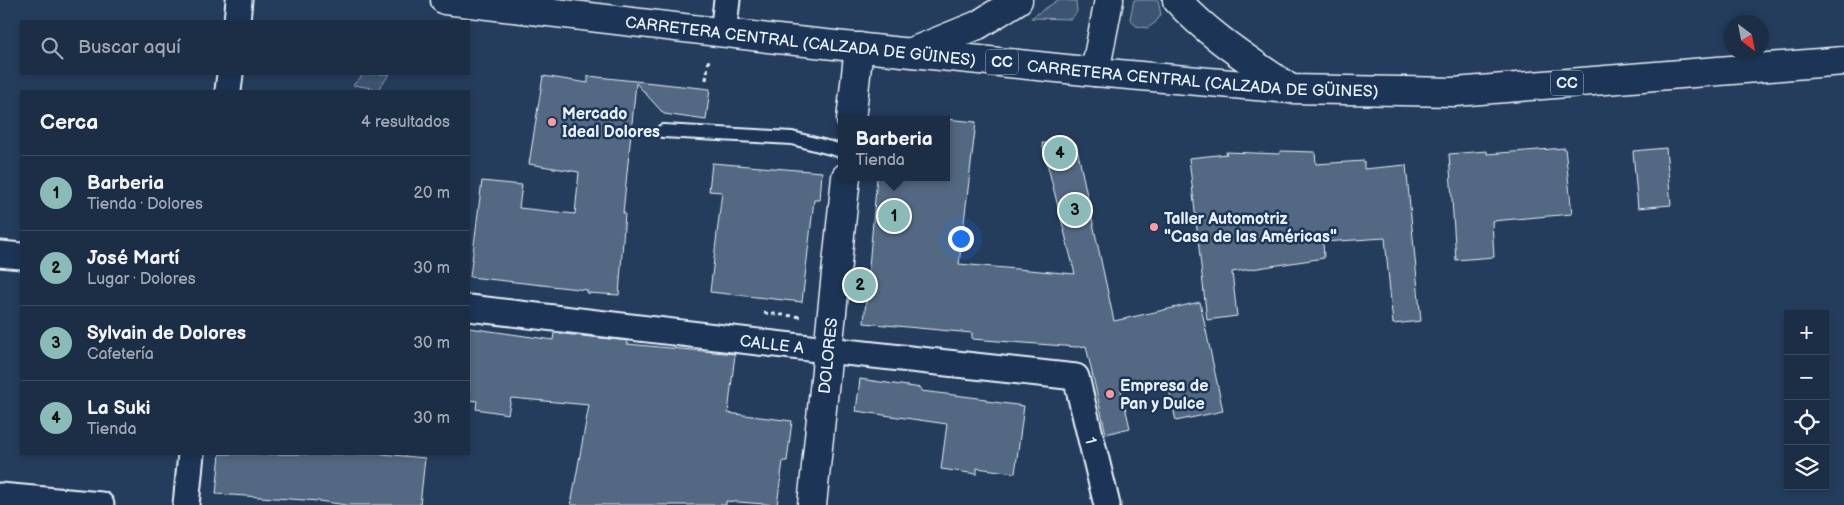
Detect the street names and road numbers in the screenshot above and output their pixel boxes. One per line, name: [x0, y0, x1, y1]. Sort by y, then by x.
street label: CARRETERA CENTRAL (CALZADA DE GÜINES): [624, 13, 977, 71]
road number: CC: [986, 50, 1018, 74]
street label: CARRETERA CENTRAL (CALZADA DE GÜINES): [1026, 57, 1379, 102]
road number: CC: [1551, 70, 1583, 96]
street label: DOLORES: [816, 317, 842, 395]
street label: CALLE A: [739, 332, 805, 358]
street label: 1: [1080, 435, 1100, 446]

